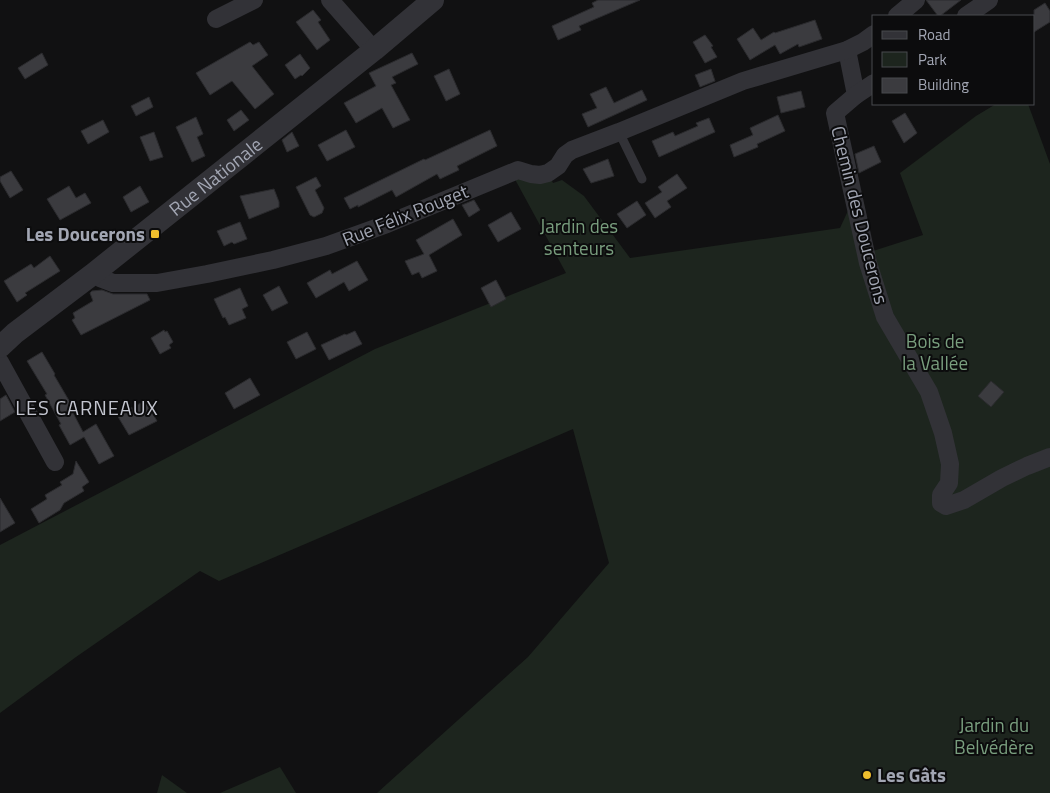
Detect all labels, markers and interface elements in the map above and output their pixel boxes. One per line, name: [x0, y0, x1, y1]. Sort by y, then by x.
legend: [872, 15, 1035, 105]
text: Road: [918, 23, 950, 46]
text: Park: [918, 48, 947, 71]
text: Building: [918, 73, 969, 96]
street label: Chemin des Doucerons: [824, 123, 897, 307]
street label: Rue Nationale: [162, 130, 268, 222]
street label: Rue Félix Rouget: [337, 176, 473, 253]
park label: Jardin des senteurs: [540, 211, 618, 262]
place label: Les Doucerons: [26, 219, 145, 248]
marker: Les Doucerons: [149, 228, 161, 240]
park label: Bois de la Vallée: [902, 326, 968, 377]
district label: LES CARNEAUX: [15, 392, 159, 423]
park label: Jardin du Belvédère: [954, 710, 1034, 761]
place label: Les Gâts: [877, 760, 946, 789]
marker: Les Gâts: [861, 769, 873, 781]

